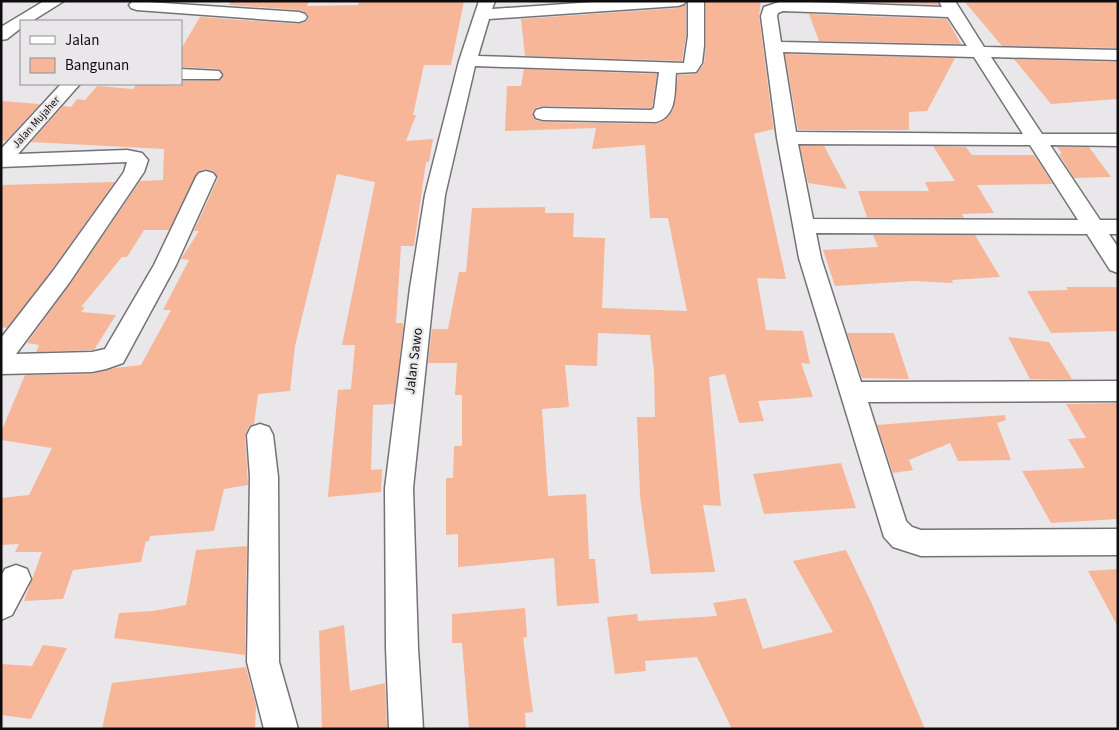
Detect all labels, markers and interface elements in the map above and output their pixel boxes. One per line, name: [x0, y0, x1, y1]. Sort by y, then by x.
legend: [20, 20, 182, 85]
text: Jalan: [65, 30, 99, 51]
text: Bangunan: [65, 55, 129, 76]
street label: Jalan Mujaher: [9, 93, 63, 151]
street label: Jalan Sawo: [400, 327, 428, 395]

